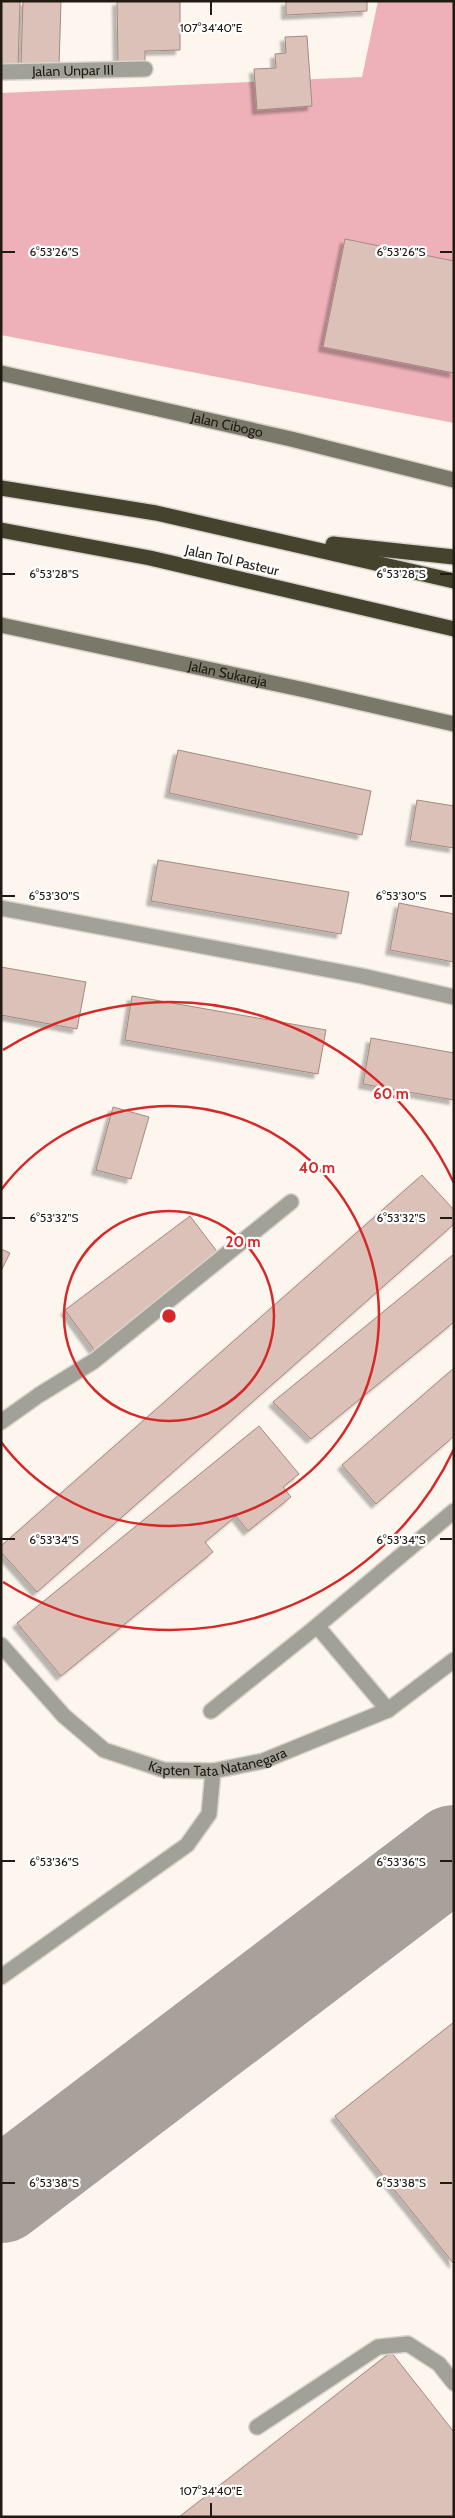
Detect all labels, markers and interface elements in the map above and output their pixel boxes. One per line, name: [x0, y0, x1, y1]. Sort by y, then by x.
text: 107°34'40"E: [180, 20, 243, 35]
street label: Jalan Unpar III: [31, 61, 114, 80]
text: 6°53'26"S: [29, 244, 79, 259]
text: 6°53'26"S: [376, 244, 426, 259]
street label: Jalan Cibogo: [188, 407, 265, 441]
street label: Jalan Tol Pasteur: [182, 540, 281, 580]
text: 6°53'28"S: [29, 566, 79, 581]
text: 6°53'28"S: [376, 566, 426, 581]
street label: Jalan Sukaraja: [186, 656, 269, 691]
text: 6°53'30"S: [29, 888, 79, 903]
text: 6°53'30"S: [376, 888, 426, 903]
text: 60 m: [373, 1085, 409, 1103]
text: 40 m: [299, 1159, 335, 1177]
text: 6°53'32"S: [30, 1210, 78, 1225]
text: 6°53'32"S: [377, 1210, 425, 1225]
text: 20 m: [226, 1233, 260, 1251]
centre of rings: [160, 1307, 178, 1325]
text: 6°53'34"S: [29, 1532, 79, 1547]
text: 6°53'34"S: [376, 1532, 426, 1547]
street label: Kapten Tata Natanegara: [146, 1743, 289, 1780]
text: 6°53'36"S: [29, 1854, 79, 1869]
text: 6°53'36"S: [376, 1854, 426, 1869]
text: 6°53'38"S: [29, 2175, 79, 2190]
text: 6°53'38"S: [376, 2175, 426, 2190]
text: 107°34'40"E: [180, 2483, 243, 2498]

